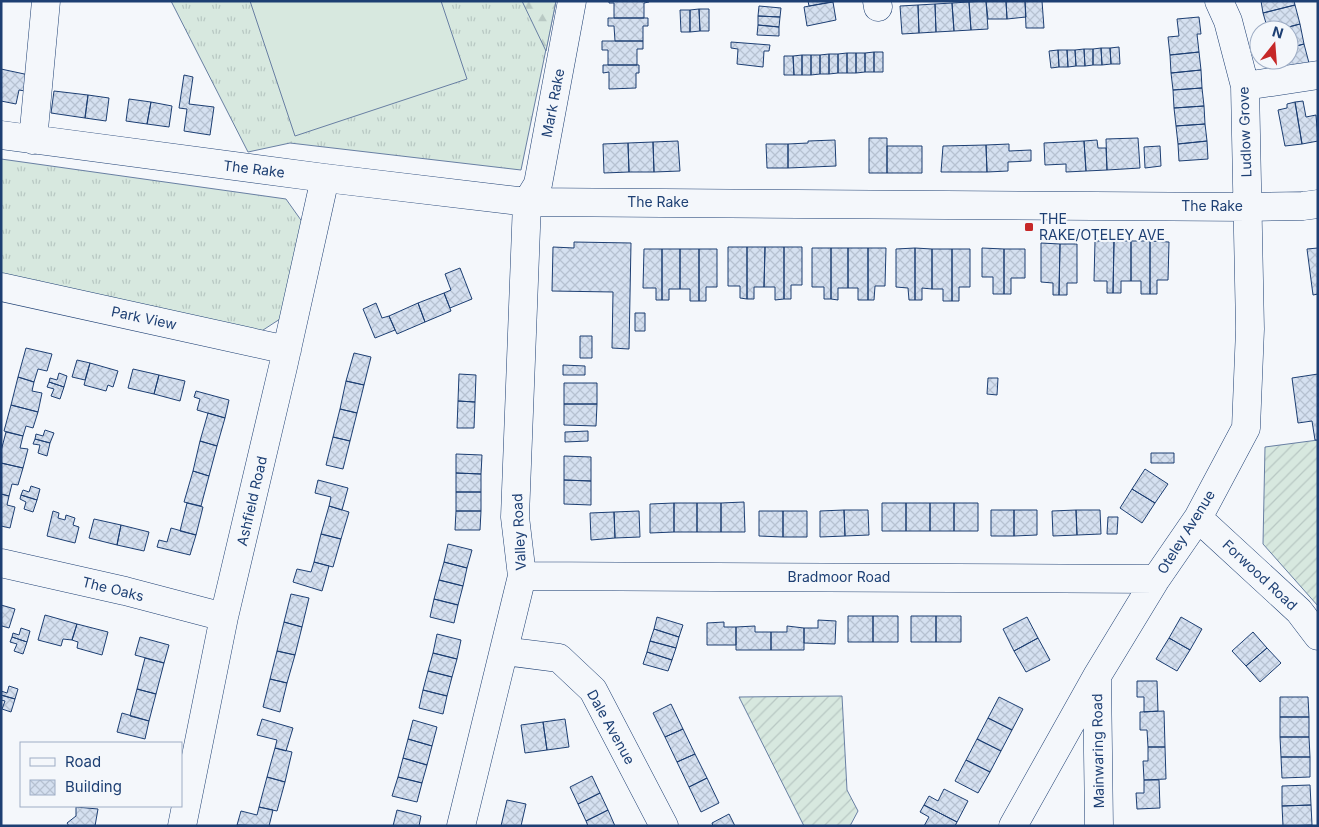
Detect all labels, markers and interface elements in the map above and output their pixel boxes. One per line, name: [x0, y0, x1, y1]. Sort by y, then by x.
north arrow: [1249, 20, 1299, 70]
text: N: [1270, 22, 1286, 42]
street label: Mark Rake: [537, 67, 568, 139]
street label: Ludlow Grove: [1234, 86, 1255, 178]
street label: The Rake: [222, 156, 286, 181]
street label: The Rake: [627, 193, 689, 210]
street label: The Rake: [1181, 197, 1243, 214]
place label: THE RAKE/OTELEY AVE: [1039, 210, 1165, 243]
marker: THE RAKE/OTELEY AVE: [1023, 221, 1035, 233]
street label: Park View: [110, 302, 178, 333]
street label: Ashfield Road: [233, 454, 270, 547]
street label: Oteley Avenue: [1153, 487, 1218, 577]
street label: Valley Road: [508, 493, 529, 571]
street label: Forwood Road: [1220, 536, 1301, 614]
street label: Bradmoor Road: [788, 568, 890, 585]
street label: The Oaks: [80, 573, 146, 604]
street label: Dale Avenue: [584, 686, 639, 767]
street label: Mainwaring Road: [1088, 693, 1107, 809]
legend: [20, 742, 182, 807]
text: Road: [65, 752, 101, 771]
text: Building: [65, 777, 122, 796]

